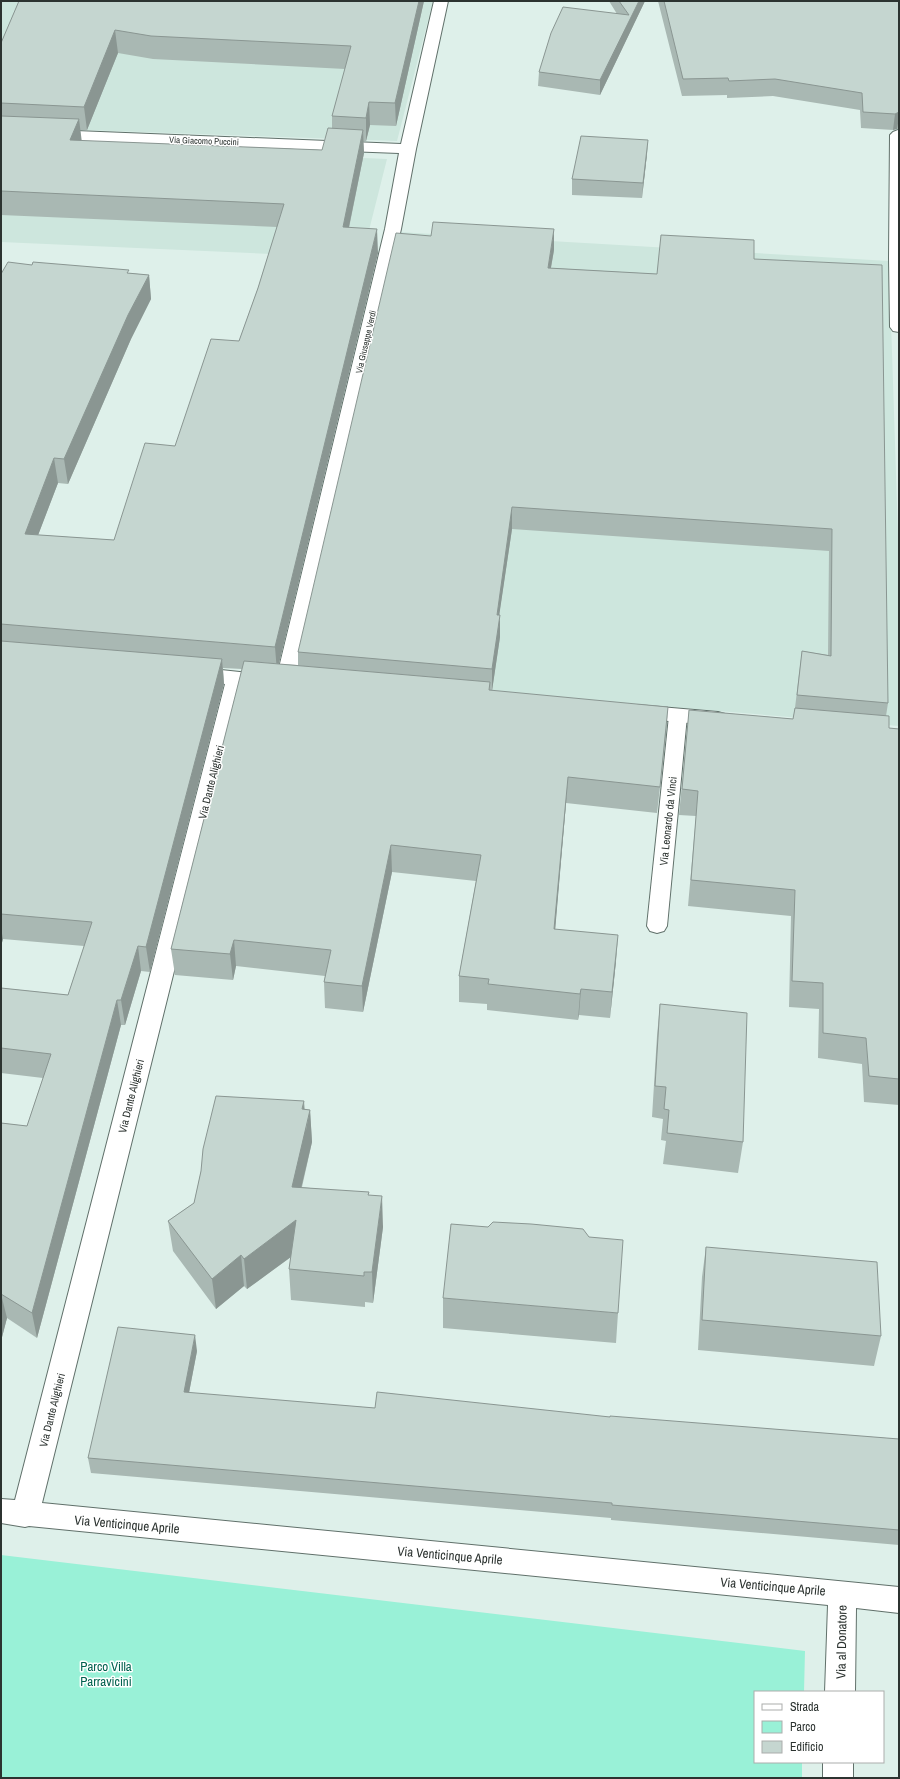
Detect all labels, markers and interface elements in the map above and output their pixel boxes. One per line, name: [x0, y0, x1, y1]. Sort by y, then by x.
street label: Via Giacomo Puccini: [169, 134, 239, 148]
street label: Via Giuseppe Verdi: [353, 309, 379, 375]
street label: Via Dante Alighieri: [195, 744, 227, 820]
street label: Via Leonardo da Vinci: [656, 776, 680, 866]
street label: Via Dante Alighieri: [115, 1058, 147, 1134]
street label: Via Dante Alighieri: [36, 1372, 68, 1448]
street label: Via Venticinque Aprile: [74, 1511, 180, 1538]
street label: Via Venticinque Aprile: [397, 1542, 503, 1569]
street label: Via Venticinque Aprile: [720, 1573, 826, 1600]
street label: Via al Donatore: [832, 1605, 851, 1679]
park label: Parco Villa Parravicini: [80, 1658, 132, 1690]
legend: [754, 1691, 884, 1763]
text: Strada: [790, 1699, 820, 1715]
text: Parco: [790, 1719, 816, 1735]
text: Edificio: [790, 1739, 823, 1755]

